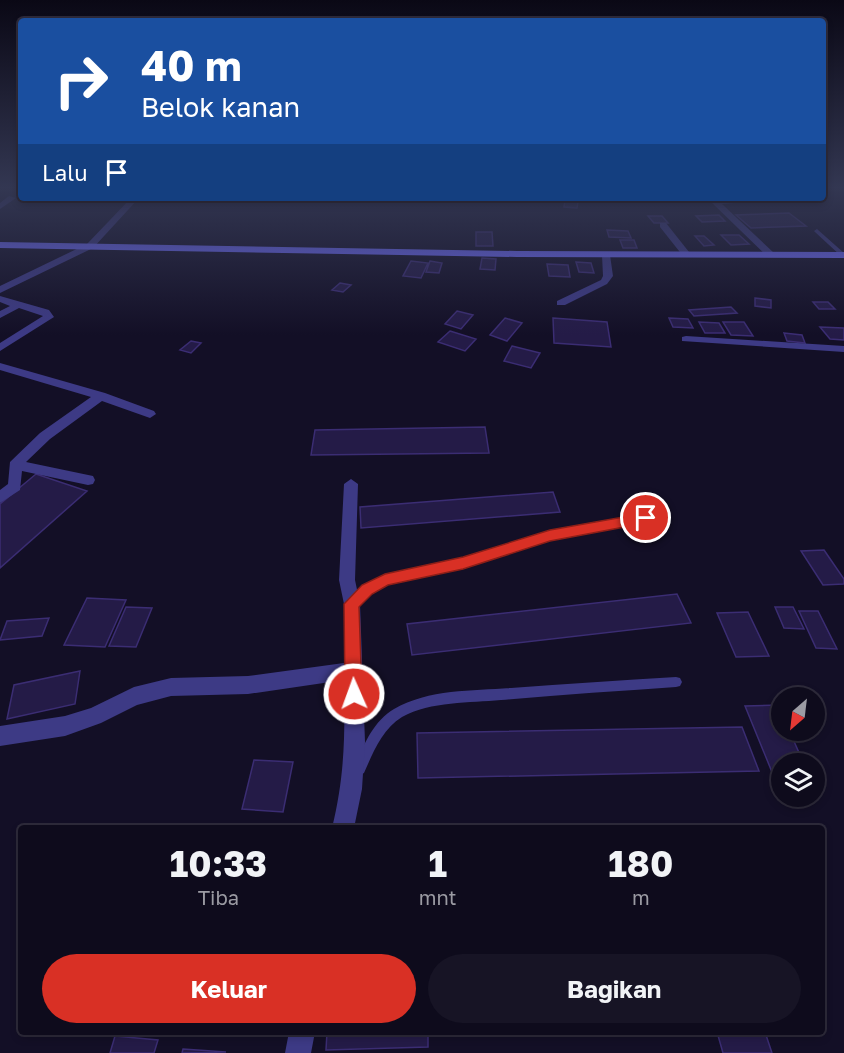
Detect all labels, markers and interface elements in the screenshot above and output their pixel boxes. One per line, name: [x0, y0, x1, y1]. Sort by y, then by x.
text: 40 m: [141, 40, 242, 90]
icon: right: [42, 42, 120, 120]
text: Belok kanan: [141, 91, 300, 123]
icon: arrive: [100, 156, 133, 189]
text: Lalu: [42, 159, 88, 186]
pin: [620, 492, 671, 543]
icon: arrive: [629, 501, 662, 534]
position arrow: [322, 662, 386, 726]
north arrow: [771, 687, 825, 741]
map controls: [771, 687, 825, 807]
button: layers: [771, 753, 825, 807]
text: 10:33: [170, 842, 267, 885]
text: 1: [428, 842, 447, 885]
text: 180: [608, 842, 673, 885]
text: Tiba: [198, 885, 239, 909]
text: mnt: [419, 885, 457, 909]
text: m: [632, 885, 650, 909]
button: Keluar: [42, 954, 416, 1023]
button: Bagikan: [428, 954, 801, 1023]

